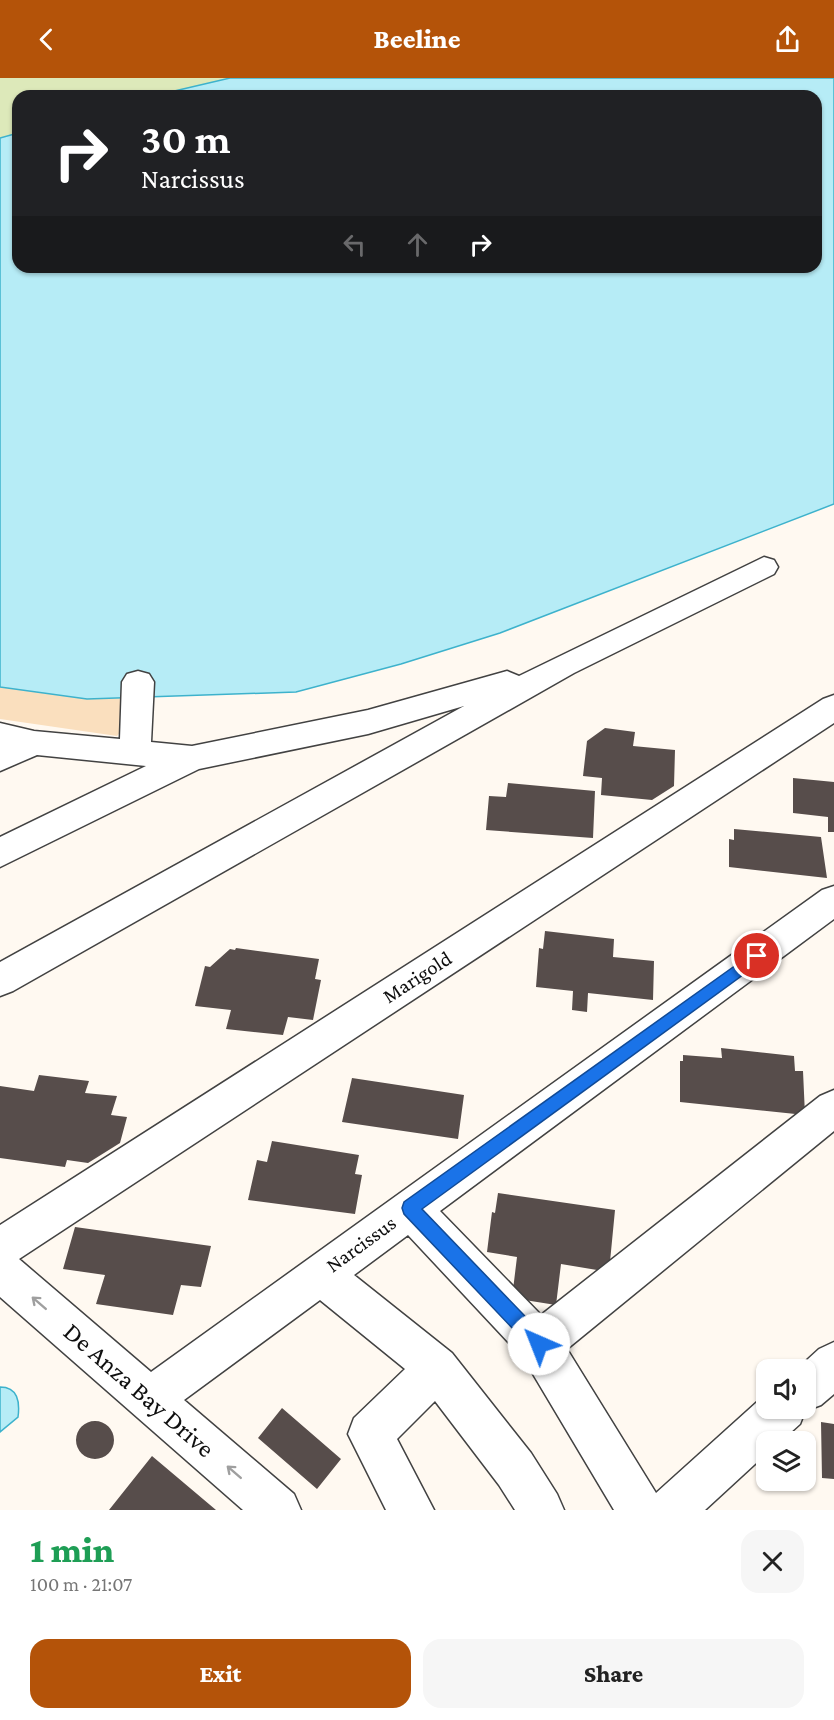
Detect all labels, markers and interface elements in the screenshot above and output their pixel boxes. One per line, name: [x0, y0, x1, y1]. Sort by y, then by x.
icon: back: [30, 23, 63, 56]
icon: share: [771, 23, 804, 56]
text: Beeline: [373, 24, 461, 54]
icon: right: [42, 114, 120, 192]
text: 30 m: [141, 115, 231, 162]
text: Narcissus: [141, 164, 245, 194]
icon: left: [338, 228, 371, 261]
icon: ahead: [401, 228, 434, 261]
icon: right: [464, 228, 497, 261]
pin: [731, 930, 782, 981]
icon: arrive: [740, 939, 773, 972]
street label: Marigold: [378, 946, 456, 1008]
street label: Narcissus: [321, 1211, 401, 1277]
one-way arrow: [31, 1297, 47, 1310]
position arrow: [507, 1312, 571, 1376]
street label: De Anza Bay Drive: [58, 1317, 220, 1463]
map controls: [756, 1359, 816, 1491]
button: sound: [756, 1359, 816, 1419]
button: layers: [756, 1431, 816, 1491]
one-way arrow: [226, 1465, 242, 1478]
text: 1 min: [30, 1530, 114, 1570]
button: close: [741, 1530, 804, 1593]
text: 100 m · 21:07: [30, 1573, 132, 1595]
button: Exit: [30, 1639, 411, 1708]
button: Share: [423, 1639, 804, 1708]

